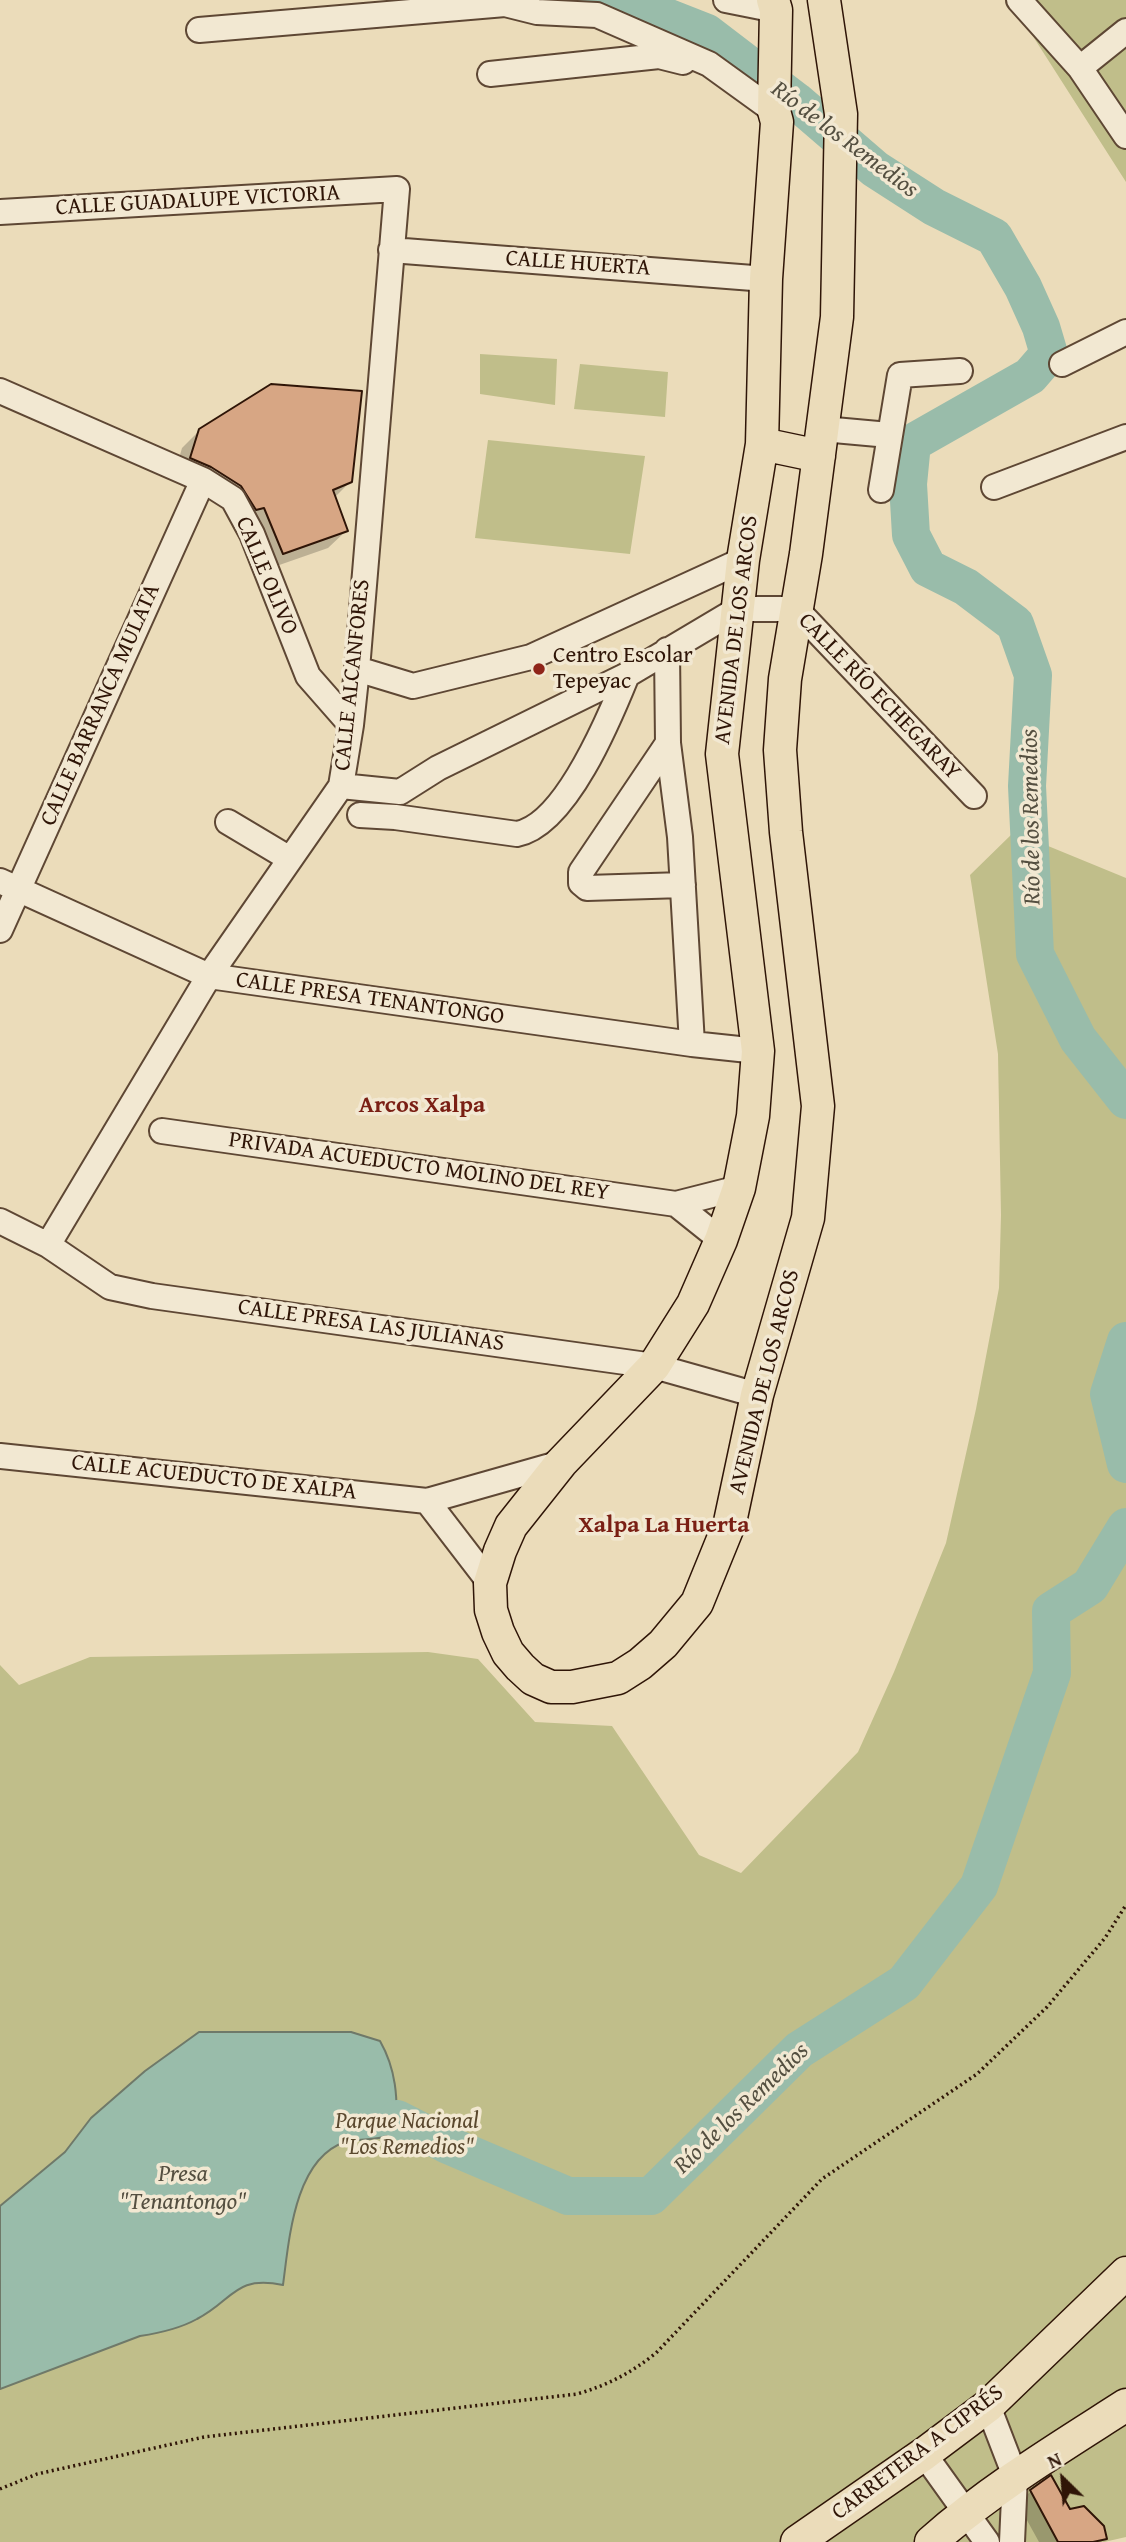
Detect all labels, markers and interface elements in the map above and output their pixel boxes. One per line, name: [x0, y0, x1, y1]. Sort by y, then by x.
water label: Río de los Remedios: [765, 75, 923, 205]
street label: CALLE GUADALUPE VICTORIA: [55, 180, 341, 222]
street label: CALLE HUERTA: [505, 245, 651, 283]
street label: CALLE OLIVO: [229, 513, 303, 639]
street label: AVENIDA DE LOS ARCOS: [709, 514, 765, 746]
street label: CALLE ALCANFORES: [329, 578, 377, 772]
street label: CALLE BARRANCA MULATA: [35, 580, 167, 830]
street label: CALLE RÍO ECHEGARAY: [792, 608, 966, 786]
place label: Centro Escolar Tepeyac: [553, 642, 693, 696]
marker: Centro Escolar Tepeyac: [531, 661, 547, 677]
water label: Río de los Remedios: [1016, 729, 1048, 905]
street label: CALLE PRESA TENANTONGO: [234, 967, 506, 1031]
district label: Arcos Xalpa: [359, 1092, 485, 1120]
street label: PRIVADA ACUEDUCTO MOLINO DEL REY: [227, 1127, 611, 1207]
street label: AVENIDA DE LOS ARCOS: [724, 1267, 806, 1497]
street label: CALLE PRESA LAS JULIANAS: [236, 1294, 506, 1358]
street label: CALLE ACUEDUCTO DE XALPA: [70, 1449, 358, 1507]
district label: Xalpa La Huerta: [579, 1512, 749, 1540]
water label: Río de los Remedios: [669, 2037, 815, 2181]
park label: Parque Nacional "Los Remedios": [335, 2108, 479, 2162]
water label: Presa "Tenantongo": [119, 2161, 247, 2217]
street label: CARRETERA A CIPRÉS: [827, 2379, 1009, 2527]
north arrow: [1028, 2444, 1098, 2514]
text: N: [1042, 2445, 1066, 2475]

